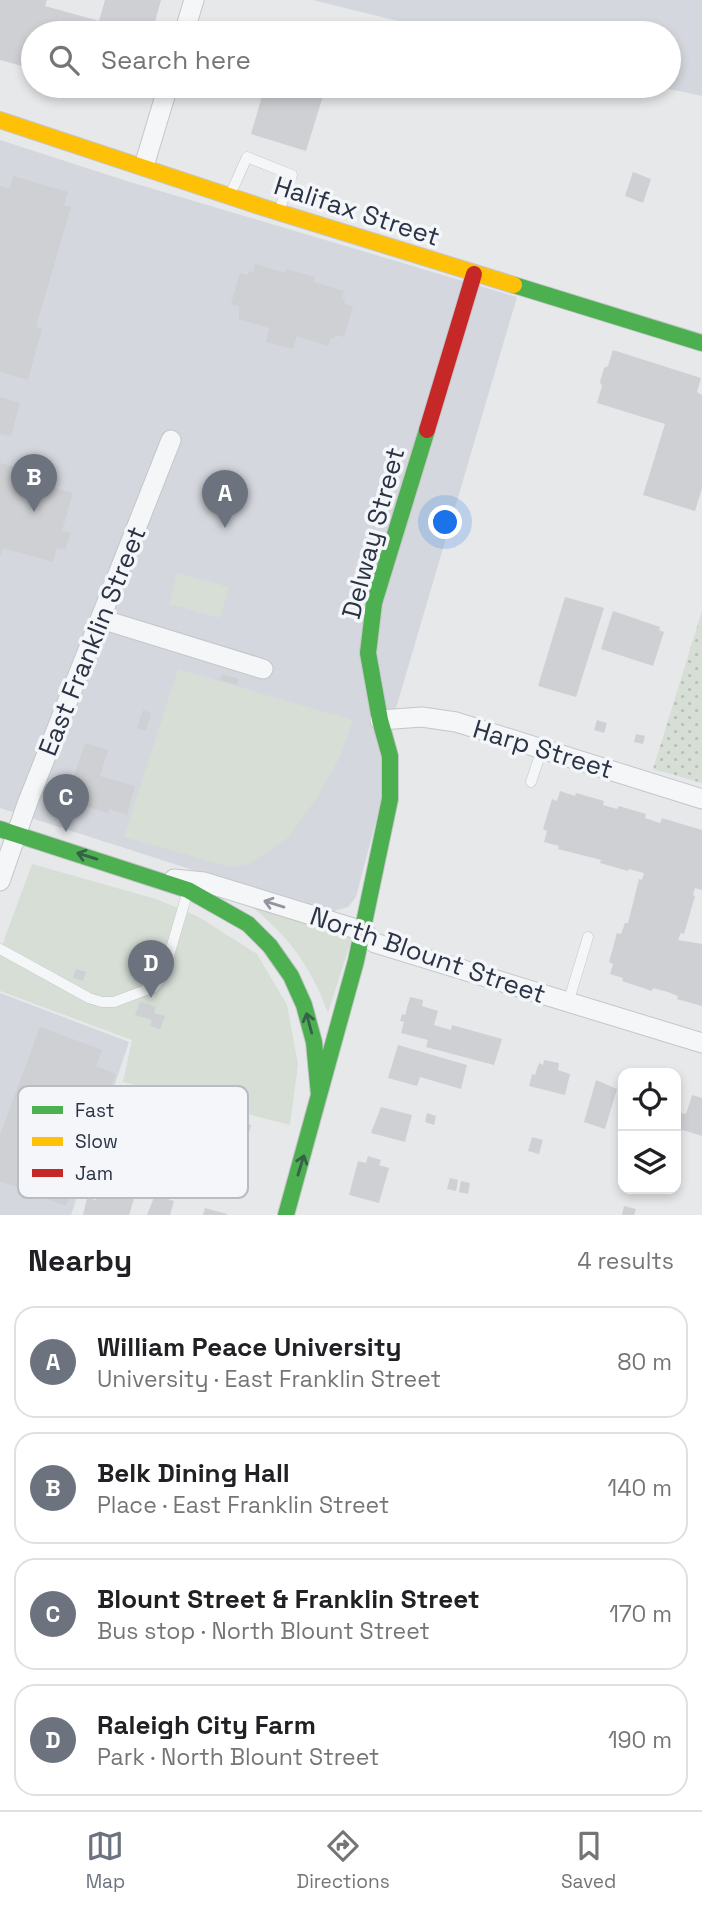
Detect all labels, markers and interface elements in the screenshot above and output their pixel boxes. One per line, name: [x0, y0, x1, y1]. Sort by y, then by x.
search box: [21, 21, 681, 98]
icon: search: [45, 41, 83, 79]
text: Search here: [101, 43, 251, 77]
street label: Halifax Street: [270, 168, 444, 254]
street label: Delway Street: [334, 443, 412, 623]
pin: B: [11, 454, 57, 512]
pin: A: [202, 470, 248, 528]
your location: [428, 505, 462, 539]
street label: East Franklin Street: [30, 521, 154, 761]
street label: Harp Street: [469, 712, 617, 786]
pin: C: [43, 774, 89, 832]
one-way arrow: [77, 849, 99, 862]
one-way arrow: [264, 896, 286, 909]
street label: North Blount Street: [306, 899, 550, 1011]
pin: D: [128, 940, 174, 998]
one-way arrow: [302, 1012, 315, 1035]
map controls: [618, 1068, 681, 1194]
button: locate: [618, 1068, 681, 1131]
legend: [18, 1086, 248, 1198]
text: Fast: [75, 1098, 115, 1123]
text: Slow: [75, 1129, 118, 1154]
button: layers: [618, 1131, 681, 1194]
one-way arrow: [295, 1154, 308, 1176]
text: Jam: [75, 1161, 113, 1186]
text: Nearby: [28, 1241, 132, 1280]
text: 4 results: [577, 1246, 674, 1276]
text: William Peace University: [97, 1330, 402, 1364]
text: A: [46, 1347, 60, 1377]
text: 80 m: [617, 1347, 672, 1377]
text: University · East Franklin Street: [97, 1364, 441, 1394]
text: Belk Dining Hall: [97, 1456, 290, 1490]
text: B: [45, 1473, 61, 1503]
text: 140 m: [608, 1473, 672, 1503]
text: Place · East Franklin Street: [97, 1490, 389, 1520]
text: Blount Street & Franklin Street: [97, 1582, 480, 1616]
text: C: [46, 1599, 60, 1629]
text: 170 m: [609, 1599, 672, 1629]
text: Bus stop · North Blount Street: [97, 1616, 430, 1646]
text: Raleigh City Farm: [97, 1708, 316, 1742]
text: D: [45, 1725, 61, 1755]
text: 190 m: [608, 1725, 672, 1755]
text: Park · North Blount Street: [97, 1742, 379, 1772]
tab: Map: [86, 1827, 125, 1894]
tab: Directions: [297, 1827, 390, 1894]
tab: Saved: [561, 1827, 616, 1894]

